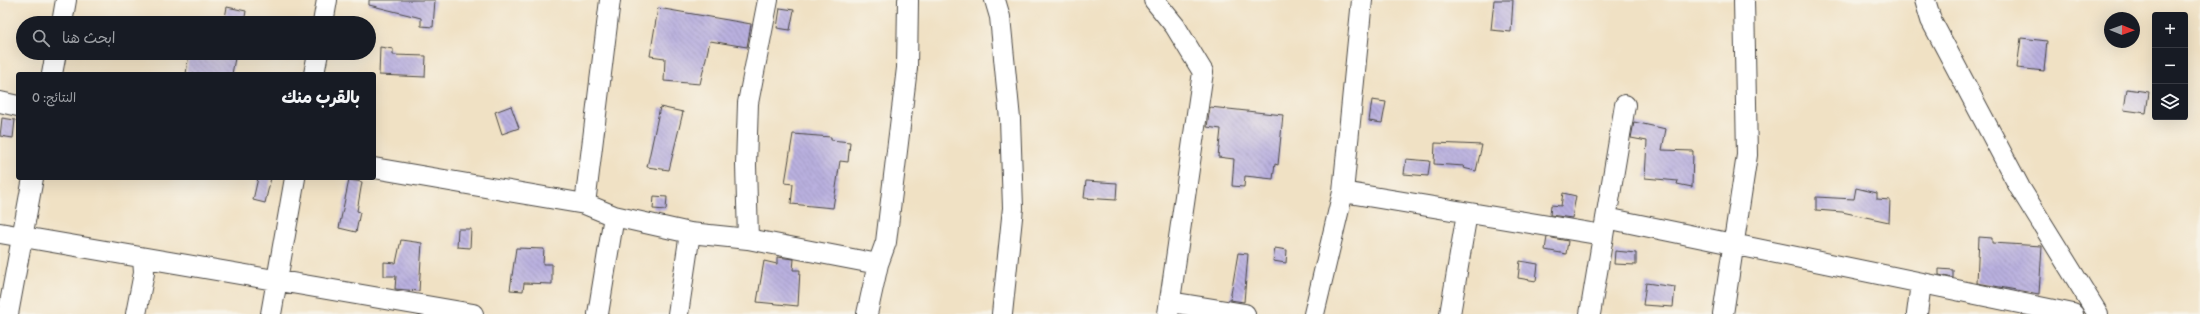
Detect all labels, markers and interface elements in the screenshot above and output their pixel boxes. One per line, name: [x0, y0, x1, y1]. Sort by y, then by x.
north arrow: [2104, 12, 2140, 48]
map controls: [2152, 12, 2188, 120]
button: +: [2152, 12, 2188, 48]
search box: [16, 16, 376, 60]
icon: search: [30, 27, 52, 49]
text: ابحث هنا: [62, 29, 116, 47]
button: −: [2152, 48, 2188, 84]
button: layers: [2152, 84, 2188, 120]
text: بالقرب منك: [282, 87, 360, 107]
text: النتائج: 0: [32, 90, 76, 105]

